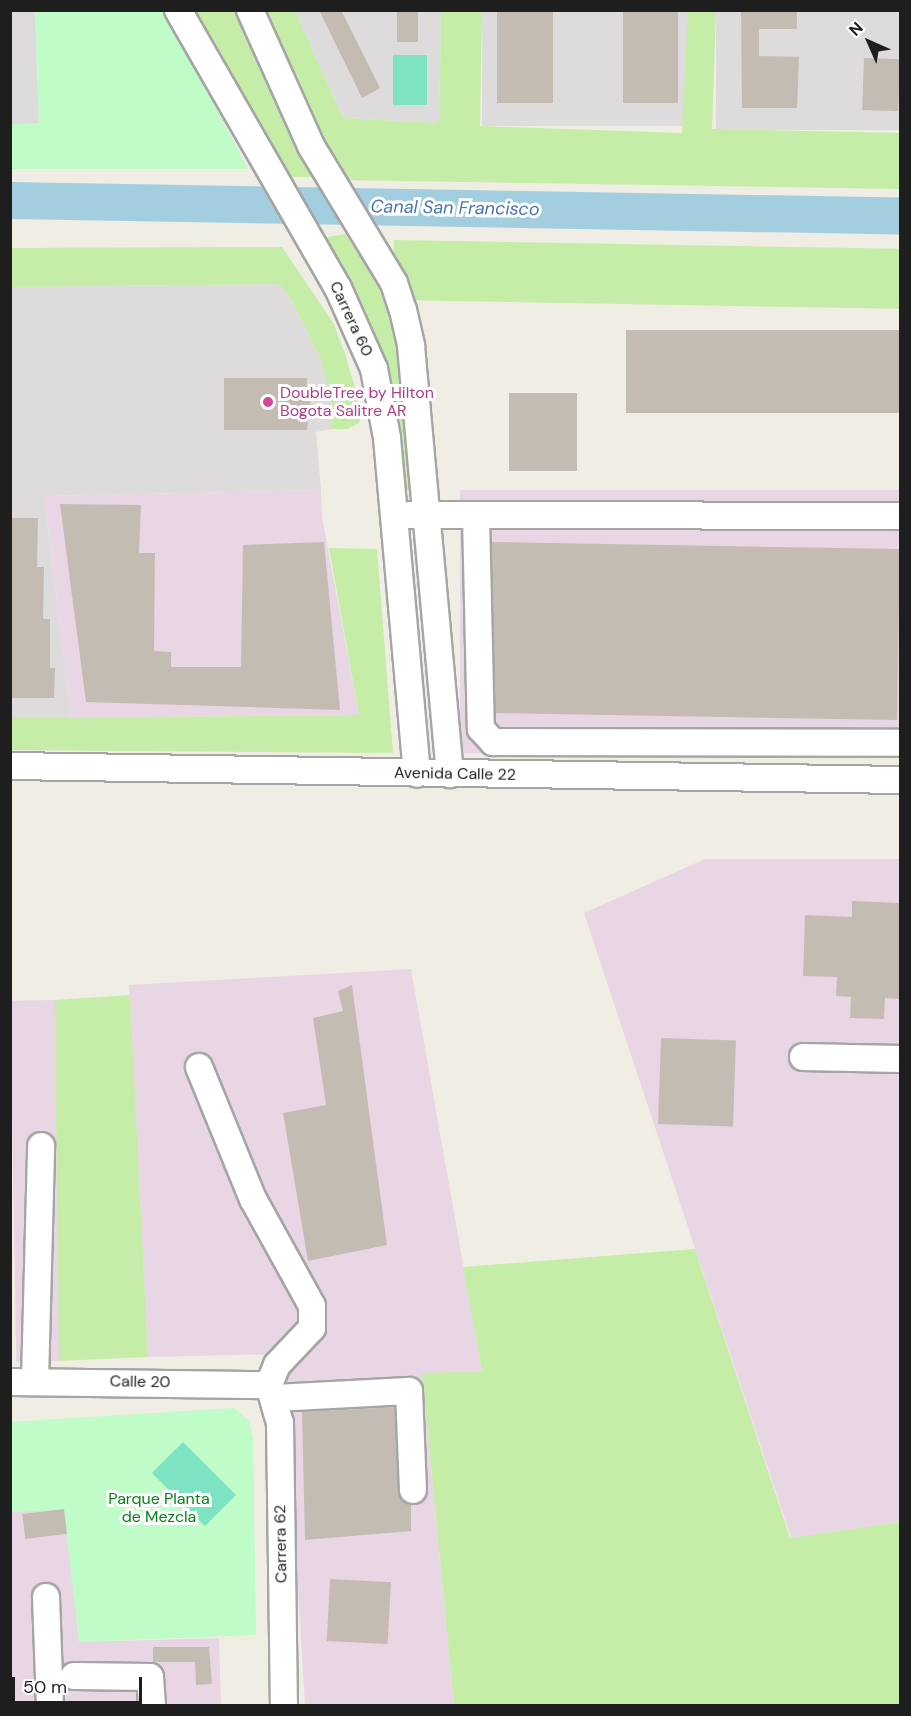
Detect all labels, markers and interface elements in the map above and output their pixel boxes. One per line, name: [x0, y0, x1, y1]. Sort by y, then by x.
north arrow: [839, 12, 899, 72]
text: N: [844, 17, 867, 40]
water label: Canal San Francisco: [370, 196, 540, 220]
street label: Carrera 60: [325, 278, 377, 360]
place label: DoubleTree by Hilton Bogota Salitre AR: [280, 383, 434, 421]
marker: DoubleTree by Hilton Bogota Salitre AR: [261, 395, 275, 409]
street label: Avenida Calle 22: [394, 763, 516, 785]
street label: Calle 20: [110, 1372, 170, 1392]
park label: Parque Planta de Mezcla: [108, 1489, 210, 1527]
street label: Carrera 62: [271, 1505, 291, 1583]
scale bar: [15, 1665, 146, 1703]
text: 50 m: [23, 1675, 67, 1699]

